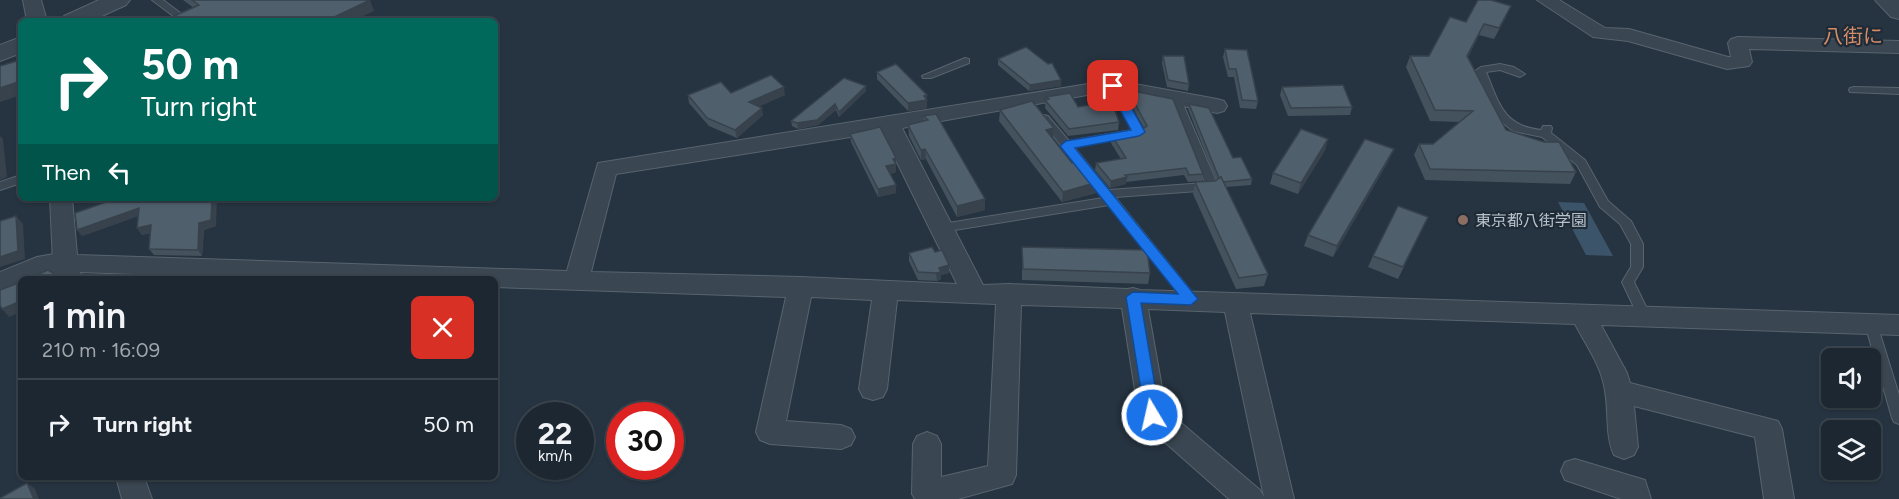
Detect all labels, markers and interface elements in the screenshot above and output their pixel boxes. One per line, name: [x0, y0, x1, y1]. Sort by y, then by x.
district label: 八街に: [1823, 24, 1883, 48]
text: 50 m: [141, 39, 239, 90]
icon: right: [42, 42, 120, 120]
pin: [1087, 60, 1138, 111]
icon: arrive: [1096, 69, 1129, 102]
text: Turn right: [141, 90, 257, 123]
icon: left: [103, 156, 136, 189]
text: Then: [42, 159, 91, 186]
place label: 東京都八街学園: [1475, 211, 1587, 230]
marker: 東京都八街学園: [1456, 213, 1470, 227]
text: 1 min: [42, 294, 126, 337]
button: close: [411, 296, 474, 359]
text: 210 m · 16:09: [42, 338, 160, 362]
map controls: [1821, 348, 1881, 480]
button: sound: [1821, 348, 1881, 408]
position arrow: [1120, 383, 1184, 447]
speed limit sign: 30: [606, 402, 684, 480]
icon: right: [42, 408, 75, 441]
text: Turn right: [93, 411, 192, 438]
text: 50 m: [423, 411, 474, 438]
text: 22: [538, 415, 572, 452]
button: layers: [1821, 420, 1881, 480]
text: km/h: [538, 447, 572, 465]

